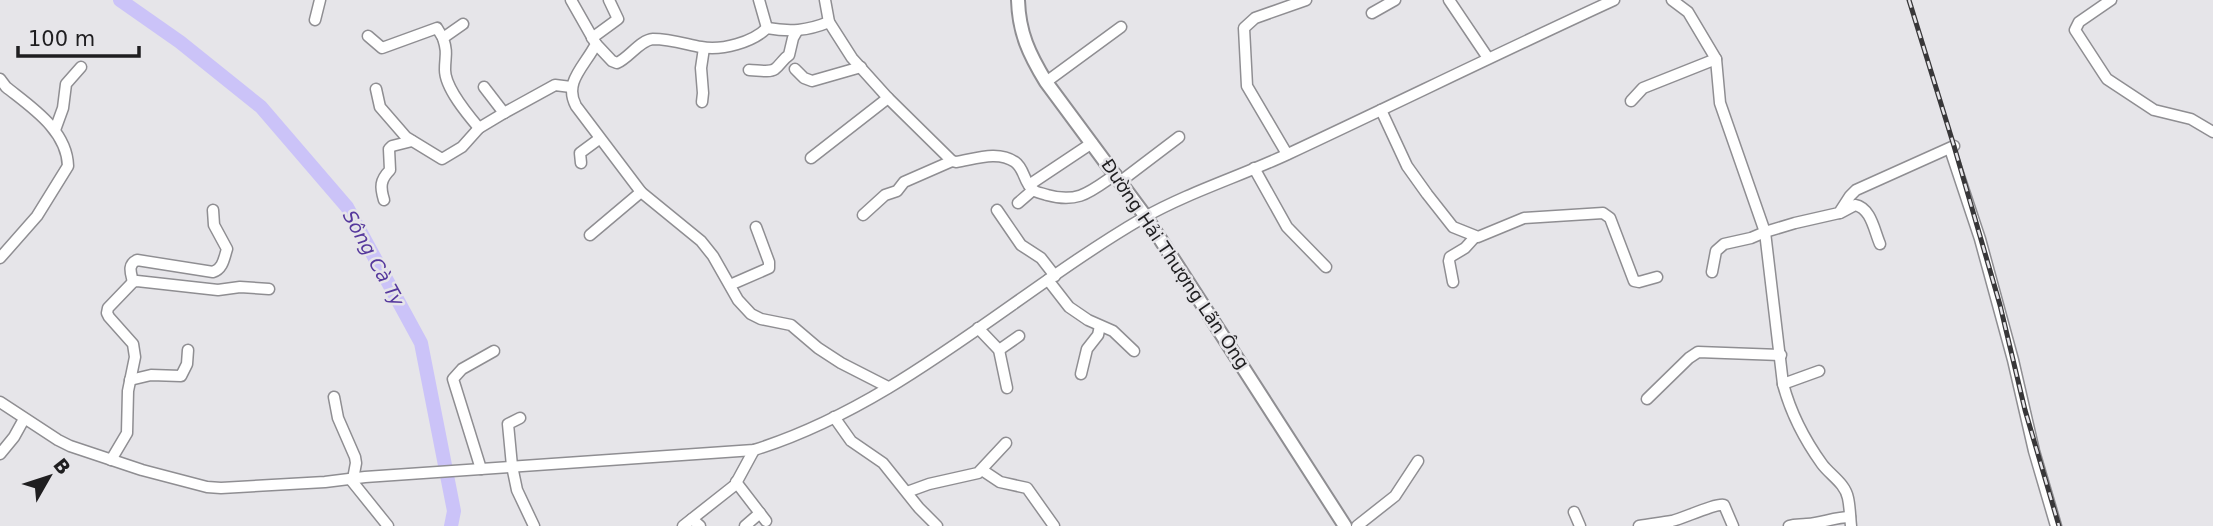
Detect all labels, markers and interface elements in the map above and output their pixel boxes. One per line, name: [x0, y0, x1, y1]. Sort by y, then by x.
scale bar: [18, 14, 138, 58]
text: 100 m: [28, 27, 95, 51]
street label: Đường Hải Thượng Lãn Ông: [1097, 155, 1254, 373]
water label: Sông Cà Ty: [339, 206, 410, 310]
north arrow: [14, 442, 84, 512]
text: B: [49, 454, 75, 479]

